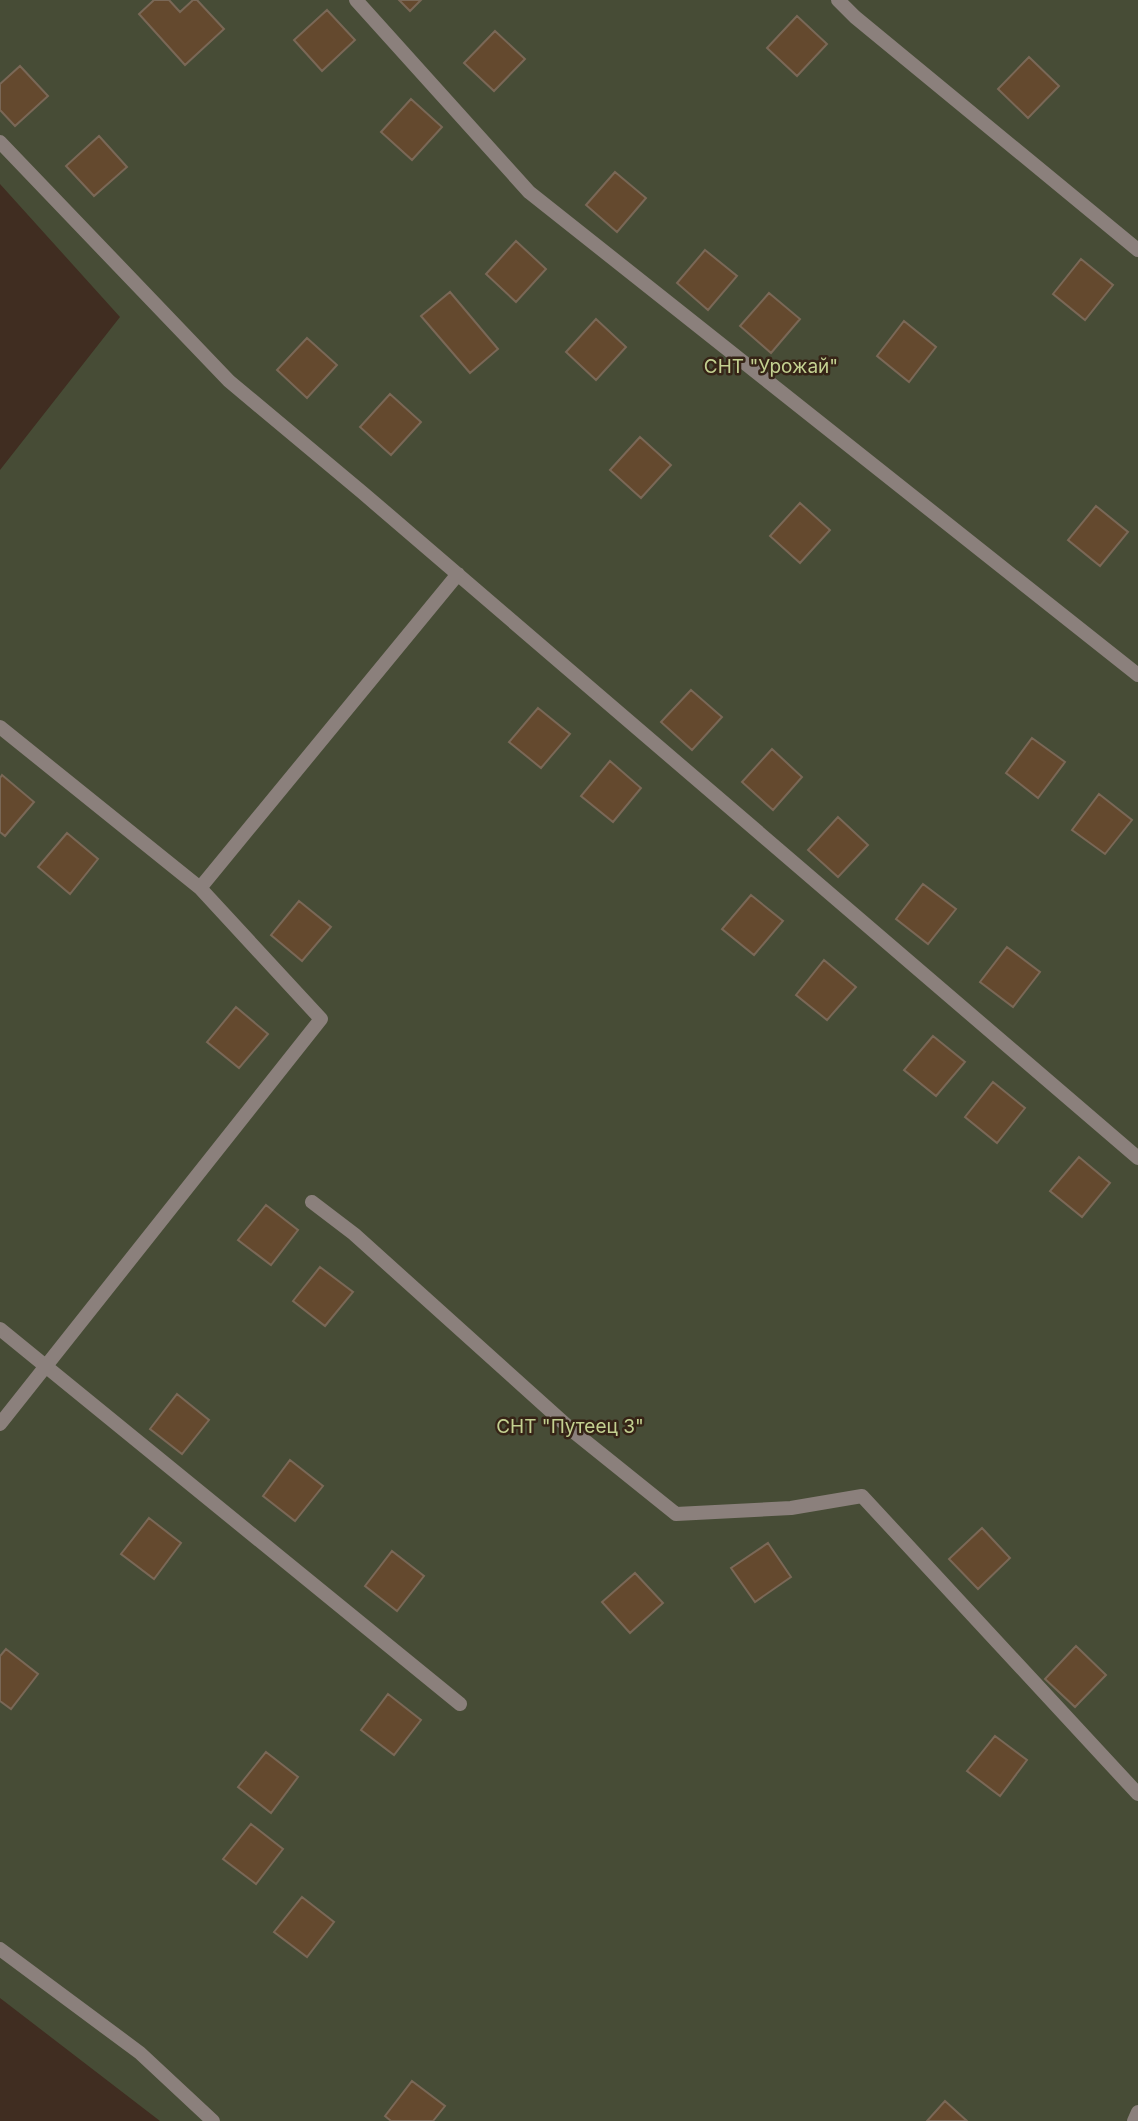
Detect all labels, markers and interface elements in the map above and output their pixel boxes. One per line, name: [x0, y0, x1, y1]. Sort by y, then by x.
park label: СНТ "Урожай": [704, 355, 838, 378]
park label: СНТ "Путеец 3": [496, 1415, 644, 1438]

